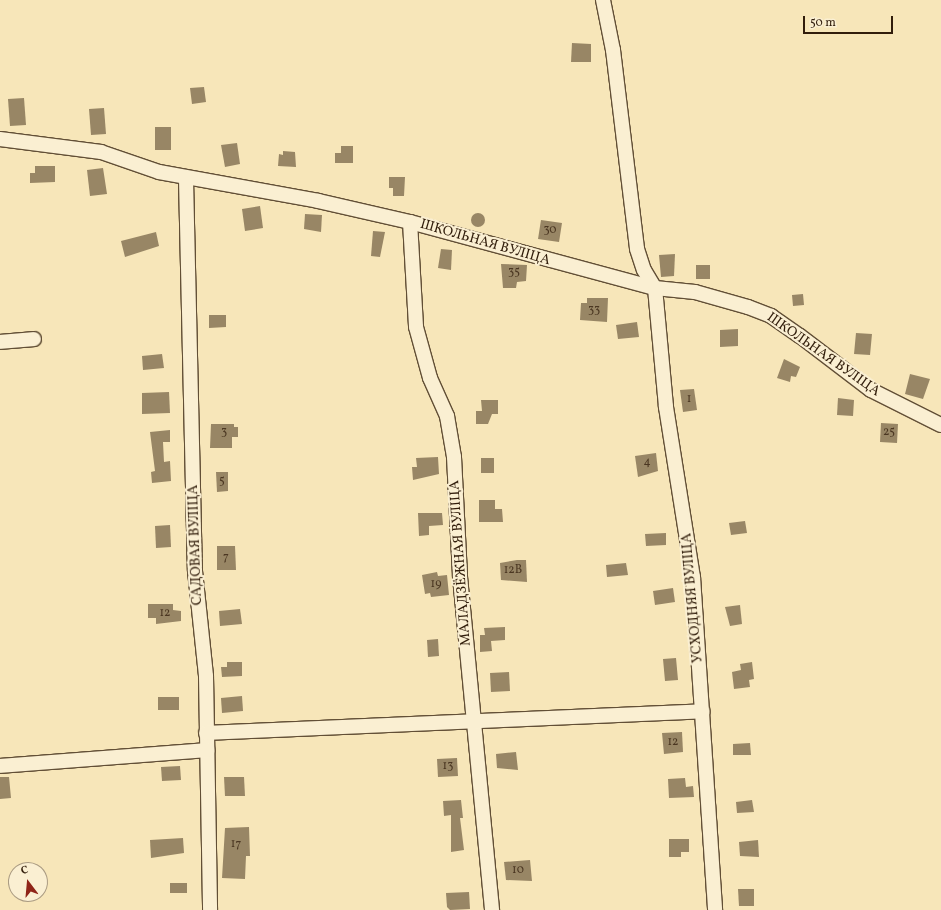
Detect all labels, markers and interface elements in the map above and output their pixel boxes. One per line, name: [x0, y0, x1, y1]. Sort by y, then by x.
scale bar: [805, 8, 895, 34]
text: 50 m: [810, 15, 836, 31]
street label: ШКОЛЬНАЯ ВУЛІЦА: [418, 216, 552, 270]
house number: 30: [543, 224, 557, 238]
house number: 35: [508, 266, 520, 280]
house number: 33: [588, 304, 600, 318]
street label: ШКОЛЬНАЯ ВУЛІЦА: [763, 309, 883, 401]
house number: 1: [687, 393, 691, 407]
house number: 3: [221, 426, 227, 440]
house number: 25: [883, 426, 895, 440]
house number: 4: [643, 456, 651, 470]
house number: 5: [219, 475, 225, 489]
street label: МАЛАДЗЁЖНАЯ ВУЛІЦА: [447, 480, 475, 646]
street label: САДОВАЯ ВУЛІЦА: [186, 484, 206, 606]
street label: УСХОДНЯЯ ВУЛІЦА: [679, 532, 707, 664]
house number: 7: [223, 551, 229, 565]
house number: 12В: [504, 564, 522, 578]
house number: 19: [431, 578, 441, 592]
house number: 12: [159, 607, 171, 621]
house number: 12: [667, 736, 679, 750]
house number: 13: [443, 760, 453, 774]
house number: 17: [231, 838, 241, 852]
north arrow: [8, 862, 48, 902]
text: С: [19, 863, 30, 879]
house number: 10: [512, 864, 524, 878]

